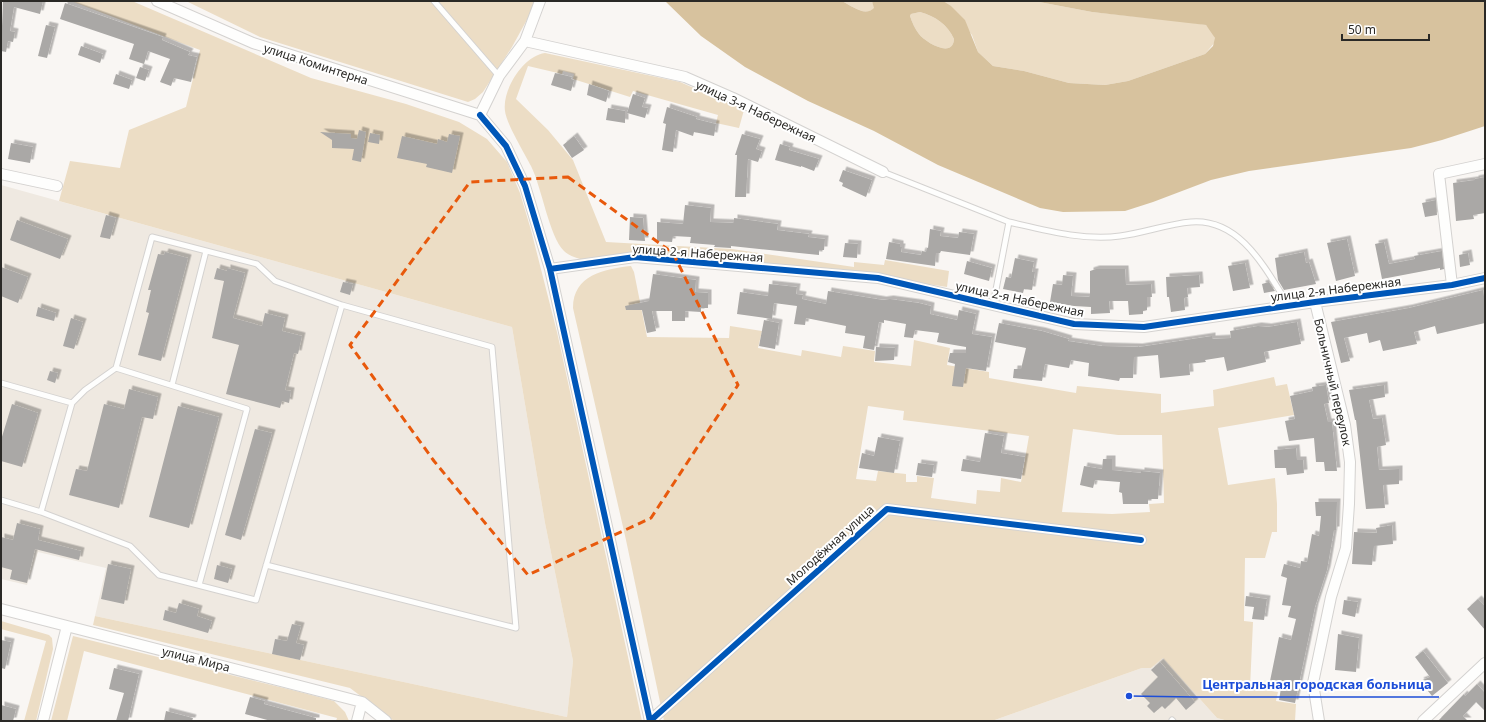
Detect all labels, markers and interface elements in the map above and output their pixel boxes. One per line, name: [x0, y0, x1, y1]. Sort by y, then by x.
scale bar: [1342, 16, 1429, 42]
text: 50 m: [1348, 21, 1376, 38]
street label: улица Коминтерна: [262, 39, 370, 89]
street label: улица 3-я Набережная: [693, 76, 819, 146]
street label: улица 2-я Набережная: [632, 240, 764, 266]
street label: улица 2-я Набережная: [1270, 273, 1402, 305]
street label: улица 2-я Набережная: [954, 277, 1086, 321]
street label: Больничный переулок: [1310, 317, 1356, 448]
street label: Молодёжная улица: [782, 501, 878, 589]
street label: улица Мира: [160, 642, 232, 676]
callout: Центральная городская больница: [1194, 672, 1439, 697]
text: Центральная городская больница: [1202, 675, 1432, 693]

